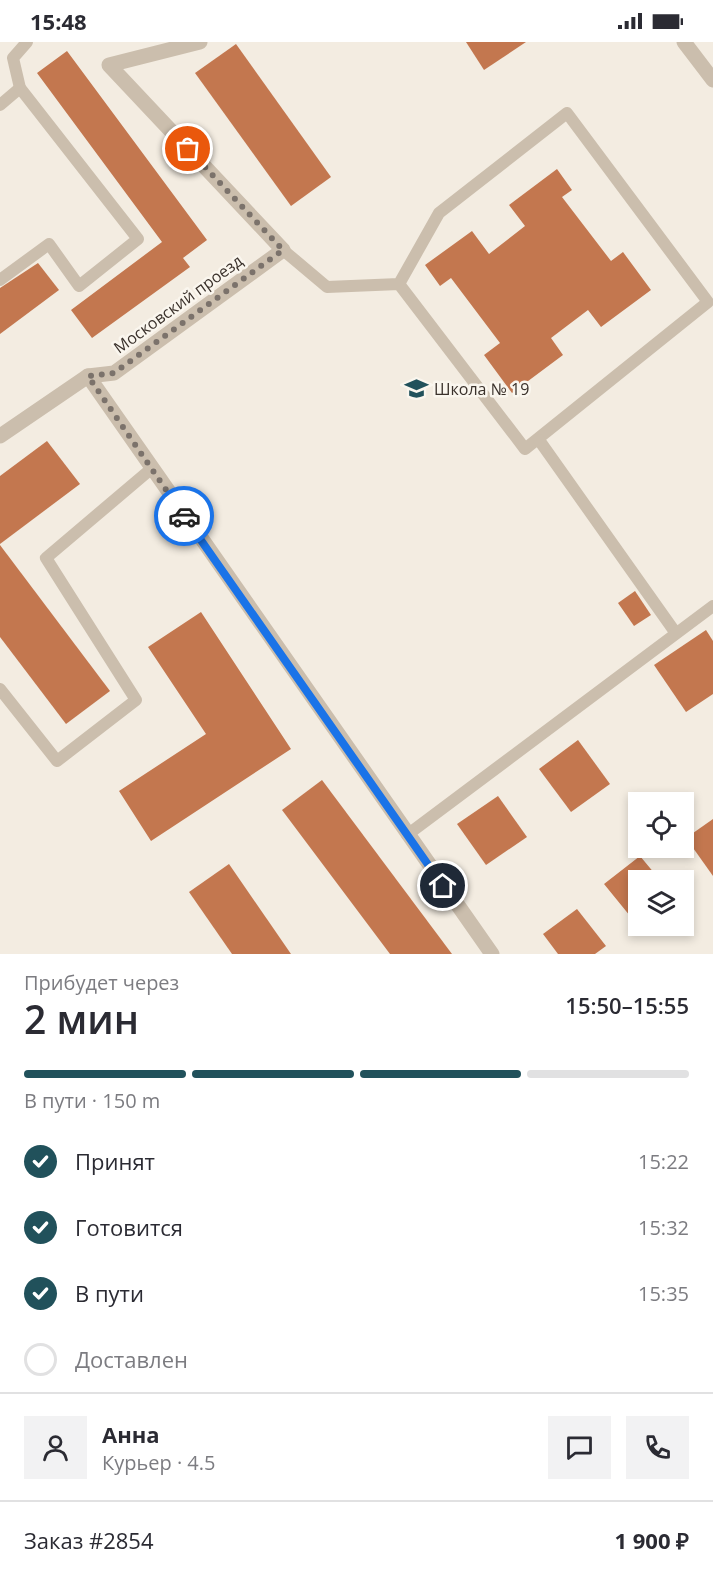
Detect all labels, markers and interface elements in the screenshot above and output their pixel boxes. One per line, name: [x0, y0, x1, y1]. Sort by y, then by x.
text: 15:48: [30, 6, 87, 36]
pin: [162, 123, 213, 174]
icon: bag: [171, 132, 204, 165]
street label: Московский проезд: [109, 250, 247, 358]
school or university icon: Школа № 19: [403, 376, 429, 402]
place label: Школа № 19: [434, 378, 529, 400]
courier: [154, 486, 214, 546]
icon: car: [168, 500, 201, 533]
map controls: [628, 792, 694, 936]
button: locate: [628, 792, 694, 858]
pin: [417, 860, 468, 911]
icon: home: [426, 869, 459, 902]
button: layers: [628, 870, 694, 936]
text: Прибудет через: [24, 969, 179, 996]
text: 15:50–15:55: [565, 990, 689, 1020]
text: 2 мин: [24, 992, 139, 1045]
text: В пути · 150 m: [24, 1087, 160, 1114]
icon: check: [24, 1145, 57, 1178]
text: Принят: [75, 1146, 155, 1176]
text: 15:22: [638, 1148, 689, 1175]
icon: check: [24, 1211, 57, 1244]
text: Готовится: [75, 1212, 183, 1242]
text: 15:32: [638, 1214, 689, 1241]
icon: check: [24, 1277, 57, 1310]
text: В пути: [75, 1278, 144, 1308]
text: 15:35: [638, 1280, 689, 1307]
text: Доставлен: [75, 1344, 188, 1374]
button: person: [24, 1416, 87, 1479]
button: chat: [548, 1416, 611, 1479]
button: phone: [626, 1416, 689, 1479]
text: Анна: [102, 1419, 160, 1449]
text: Курьер · 4.5: [102, 1449, 216, 1476]
text: Заказ #2854: [24, 1525, 154, 1555]
text: 1 900 ₽: [614, 1525, 689, 1555]

